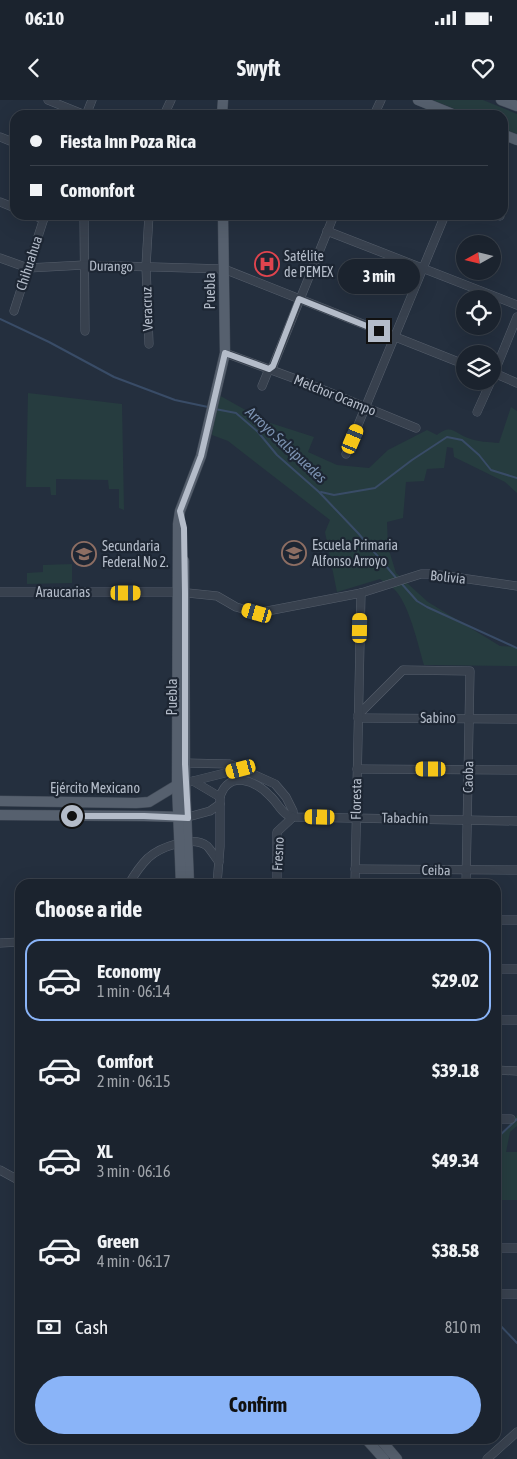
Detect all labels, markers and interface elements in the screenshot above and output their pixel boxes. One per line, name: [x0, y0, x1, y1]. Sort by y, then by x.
text: 06:10: [25, 7, 64, 29]
icon: back: [20, 54, 48, 82]
icon: heart: [469, 54, 497, 82]
text: Swyft: [237, 55, 280, 81]
text: Fiesta Inn Poza Rica: [60, 130, 196, 152]
text: Comonfort: [60, 179, 134, 201]
street label: Chihuahua: [13, 234, 45, 292]
north arrow: [456, 235, 501, 280]
map controls: [456, 235, 501, 390]
place label: Satélite de PEMEX: [284, 248, 334, 280]
hospital icon: Satélite de PEMEX: [254, 251, 280, 277]
street label: Durango: [89, 258, 133, 274]
callout: 3 min: [338, 258, 420, 294]
text: 3 min: [363, 267, 395, 285]
street label: Puebla: [202, 273, 218, 309]
street label: Veracruz: [138, 287, 156, 331]
button: locate: [456, 290, 501, 335]
route end: [368, 320, 390, 342]
button: layers: [456, 345, 501, 390]
street label: Melchor Ocampo: [292, 371, 378, 419]
water label: Arroyo Salsipuedes: [242, 402, 330, 486]
car: [340, 422, 365, 456]
place label: Escuela Primaria Alfonso Arroyo: [312, 537, 398, 569]
place label: Secundaria Federal No 2.: [102, 538, 168, 570]
school or university icon: Escuela Primaria Alfonso Arroyo: [281, 540, 307, 566]
school or university icon: Secundaria Federal No 2.: [71, 541, 97, 567]
street label: Bolivia: [429, 567, 467, 587]
street label: Araucarias: [36, 584, 90, 600]
car: [111, 586, 141, 601]
car: [240, 602, 273, 624]
car: [352, 613, 367, 643]
street label: Puebla: [164, 679, 180, 715]
street label: Sabino: [420, 710, 456, 726]
car: [224, 758, 257, 780]
street label: Caoba: [460, 761, 476, 793]
car: [416, 762, 446, 777]
street label: Floresta: [348, 778, 364, 820]
street label: Ejército Mexicano: [50, 780, 140, 796]
route start: [61, 805, 83, 827]
car: [304, 809, 335, 825]
street label: Tabachín: [381, 810, 429, 826]
street label: Fresno: [269, 837, 287, 871]
street label: Ceiba: [421, 862, 451, 878]
text: Choose a ride: [35, 896, 142, 922]
icon: car: [37, 958, 82, 1003]
text: Economy: [97, 960, 161, 982]
text: $29.02: [432, 969, 479, 991]
text: 1 min · 06:14: [97, 982, 170, 1000]
icon: car: [37, 1048, 82, 1093]
text: Comfort: [97, 1050, 153, 1072]
text: $39.18: [432, 1059, 479, 1081]
text: 2 min · 06:15: [97, 1072, 170, 1090]
icon: car: [37, 1138, 82, 1183]
text: XL: [97, 1140, 113, 1162]
text: $49.34: [432, 1149, 479, 1171]
text: 3 min · 06:16: [97, 1162, 170, 1180]
icon: car: [37, 1228, 82, 1273]
text: Green: [97, 1230, 139, 1252]
text: $38.58: [432, 1239, 479, 1261]
text: 4 min · 06:17: [97, 1252, 170, 1270]
icon: cash: [35, 1313, 63, 1341]
text: Cash: [75, 1316, 108, 1338]
text: 810 m: [445, 1318, 481, 1336]
button: Confirm: [35, 1376, 481, 1434]

